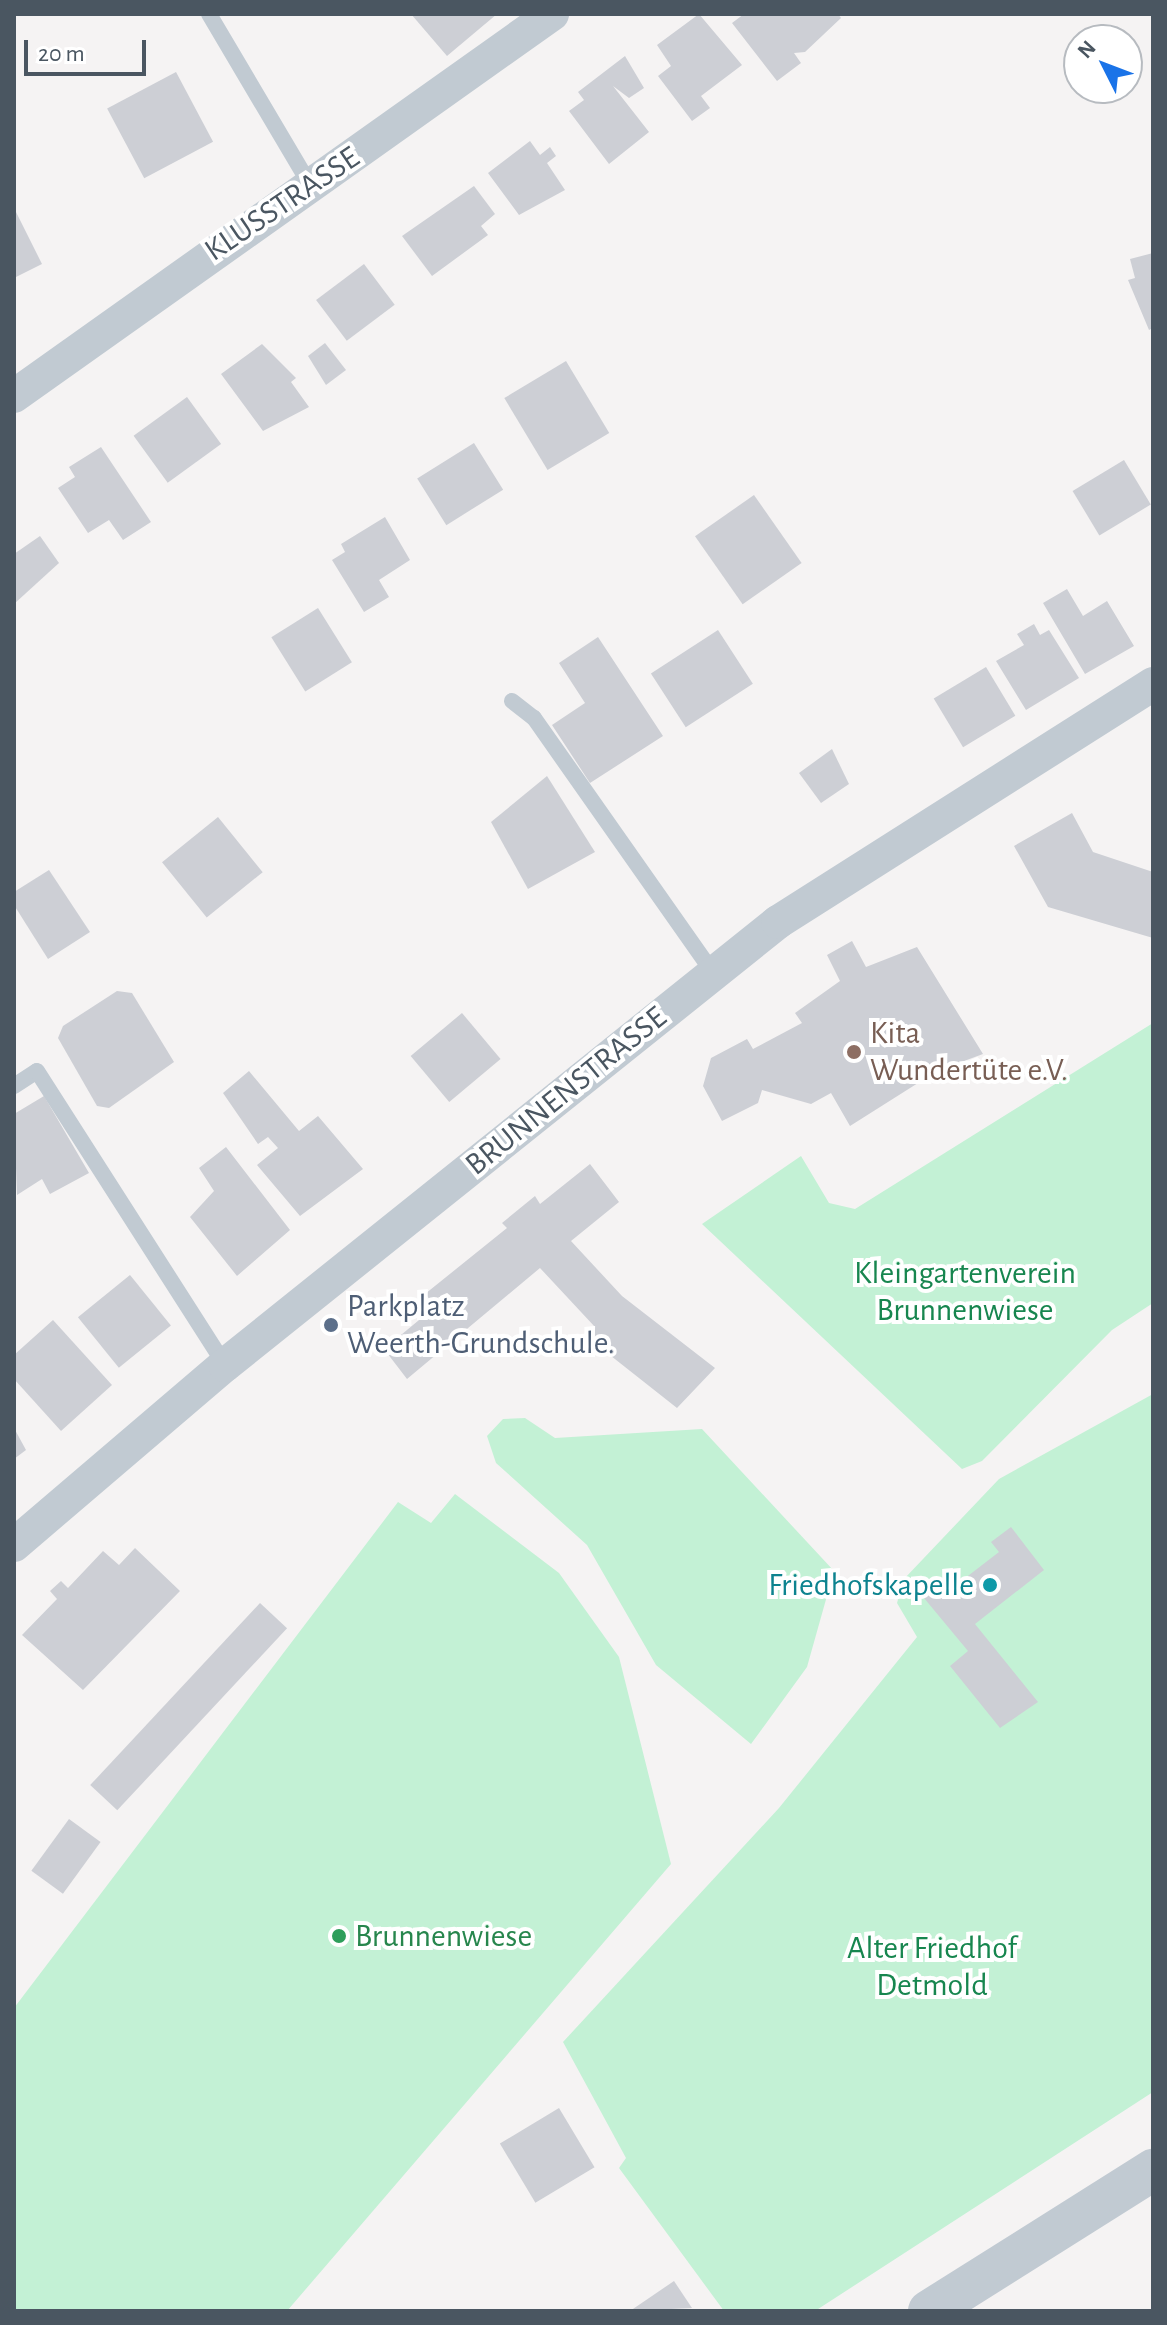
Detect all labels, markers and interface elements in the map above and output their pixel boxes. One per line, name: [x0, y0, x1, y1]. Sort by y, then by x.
scale bar: [28, 24, 150, 74]
north arrow: [1063, 24, 1143, 104]
text: N: [1073, 36, 1100, 62]
text: 20 m: [38, 42, 85, 66]
street label: KLUSSTRASSE: [197, 138, 367, 270]
street label: BRUNNENSTRASSE: [458, 998, 674, 1184]
place label: Kita Wundertüte e.V.: [870, 1015, 1068, 1090]
marker: Kita Wundertüte e.V.: [845, 1043, 863, 1061]
park label: Kleingartenverein Brunnenwiese: [854, 1255, 1076, 1330]
place label: Parkplatz Weerth-Grundschule.: [347, 1288, 615, 1363]
marker: Parkplatz Weerth-Grundschule.: [322, 1316, 340, 1334]
place label: Friedhofskapelle: [768, 1566, 974, 1604]
marker: Friedhofskapelle: [981, 1576, 999, 1594]
place label: Brunnenwiese: [355, 1917, 532, 1955]
marker: Brunnenwiese: [330, 1927, 348, 1945]
park label: Alter Friedhof Detmold: [847, 1930, 1017, 2005]

